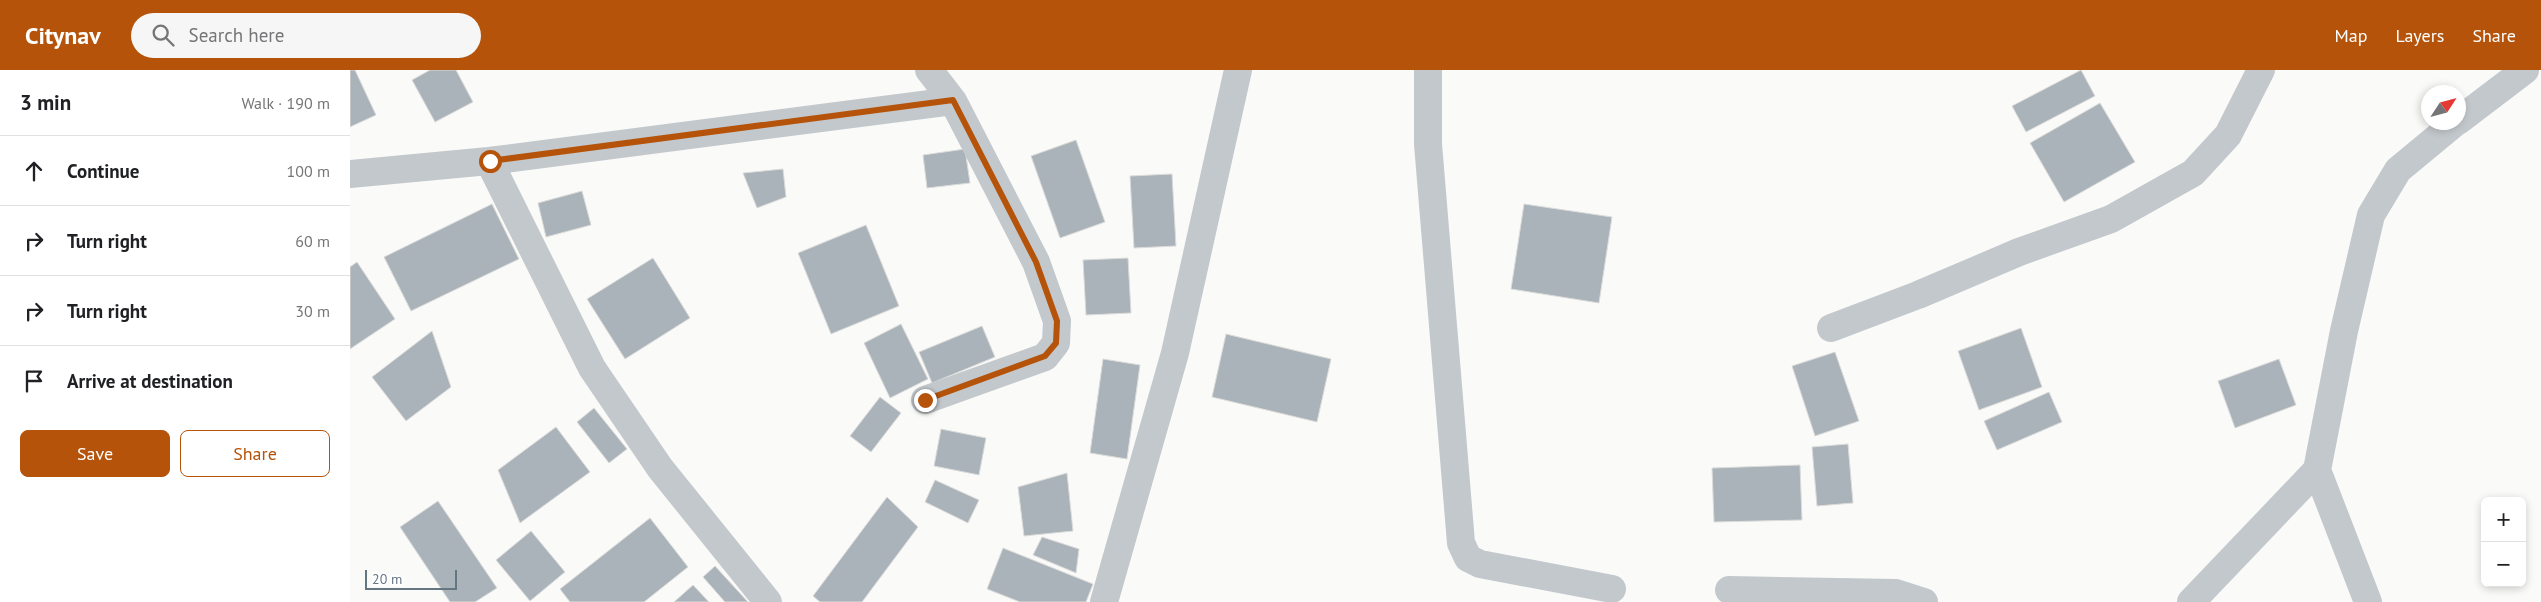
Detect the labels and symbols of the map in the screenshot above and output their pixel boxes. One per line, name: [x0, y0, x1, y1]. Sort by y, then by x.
north arrow: [2421, 85, 2466, 130]
route start: [479, 150, 502, 173]
route end: [914, 389, 937, 412]
scale bar: [365, 567, 458, 590]

